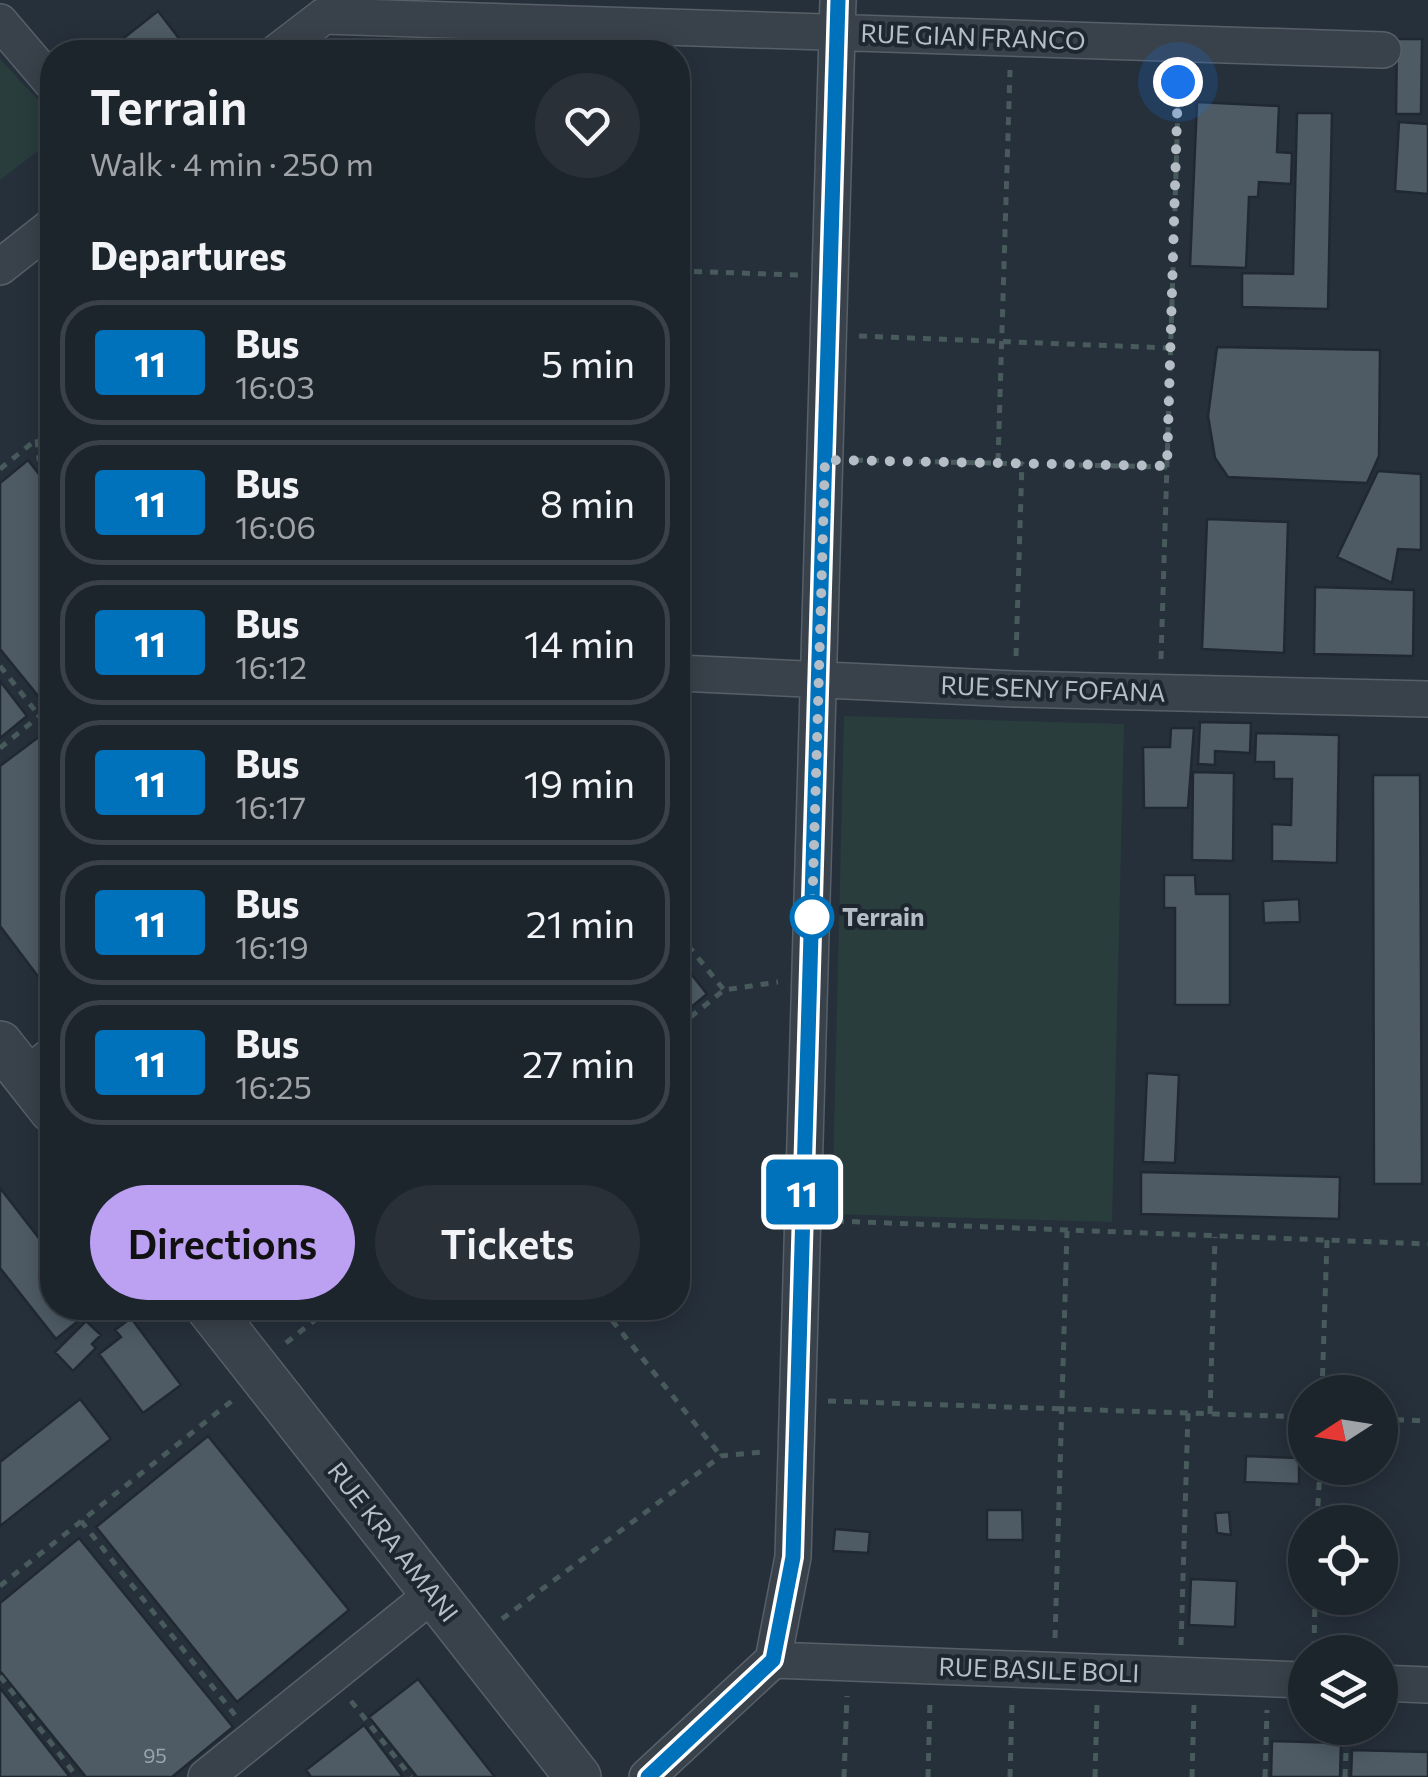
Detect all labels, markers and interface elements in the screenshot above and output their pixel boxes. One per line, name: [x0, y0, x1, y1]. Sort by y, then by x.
street label: RUE GIAN FRANCO: [860, 17, 1086, 55]
your location: [1153, 57, 1203, 107]
button: heart: [535, 73, 640, 178]
text: Terrain: [90, 76, 247, 135]
text: Walk · 4 min · 250 m: [90, 143, 374, 183]
text: Departures: [90, 231, 287, 278]
text: Bus: [235, 319, 300, 366]
text: 5 min: [541, 339, 635, 386]
text: 11: [134, 341, 166, 384]
text: 16:03: [235, 366, 315, 406]
text: Bus: [235, 459, 300, 506]
text: 8 min: [540, 479, 635, 526]
text: 11: [134, 481, 166, 524]
text: 16:06: [235, 506, 316, 546]
text: Bus: [235, 599, 300, 646]
text: 14 min: [524, 619, 635, 666]
text: 11: [134, 621, 166, 664]
text: 16:12: [235, 646, 307, 686]
street label: RUE SENY FOFANA: [940, 669, 1166, 707]
text: Bus: [235, 739, 300, 786]
text: 19 min: [524, 759, 635, 806]
text: 11: [134, 761, 166, 804]
text: 16:17: [235, 786, 306, 826]
text: Bus: [235, 879, 300, 926]
marker: Terrain: [791, 896, 833, 938]
text: 21 min: [526, 899, 635, 946]
text: 11: [134, 901, 166, 944]
place label: Terrain: [842, 901, 924, 931]
text: 16:19: [235, 926, 309, 966]
text: Bus: [235, 1019, 300, 1066]
text: 27 min: [522, 1039, 635, 1086]
text: 11: [134, 1041, 166, 1084]
text: 16:25: [235, 1066, 312, 1106]
line badge: 11: [757, 1160, 847, 1224]
text: 11: [786, 1171, 818, 1214]
button: Directions: [90, 1185, 355, 1300]
button: Tickets: [375, 1185, 640, 1300]
north arrow: [1288, 1375, 1398, 1485]
map controls: [1288, 1375, 1398, 1745]
street label: RUE KRA AMANI: [322, 1456, 465, 1627]
button: locate: [1288, 1505, 1398, 1615]
button: layers: [1288, 1635, 1398, 1745]
street label: RUE BASILE BOLI: [938, 1651, 1140, 1687]
house number: 95: [143, 1743, 167, 1767]

